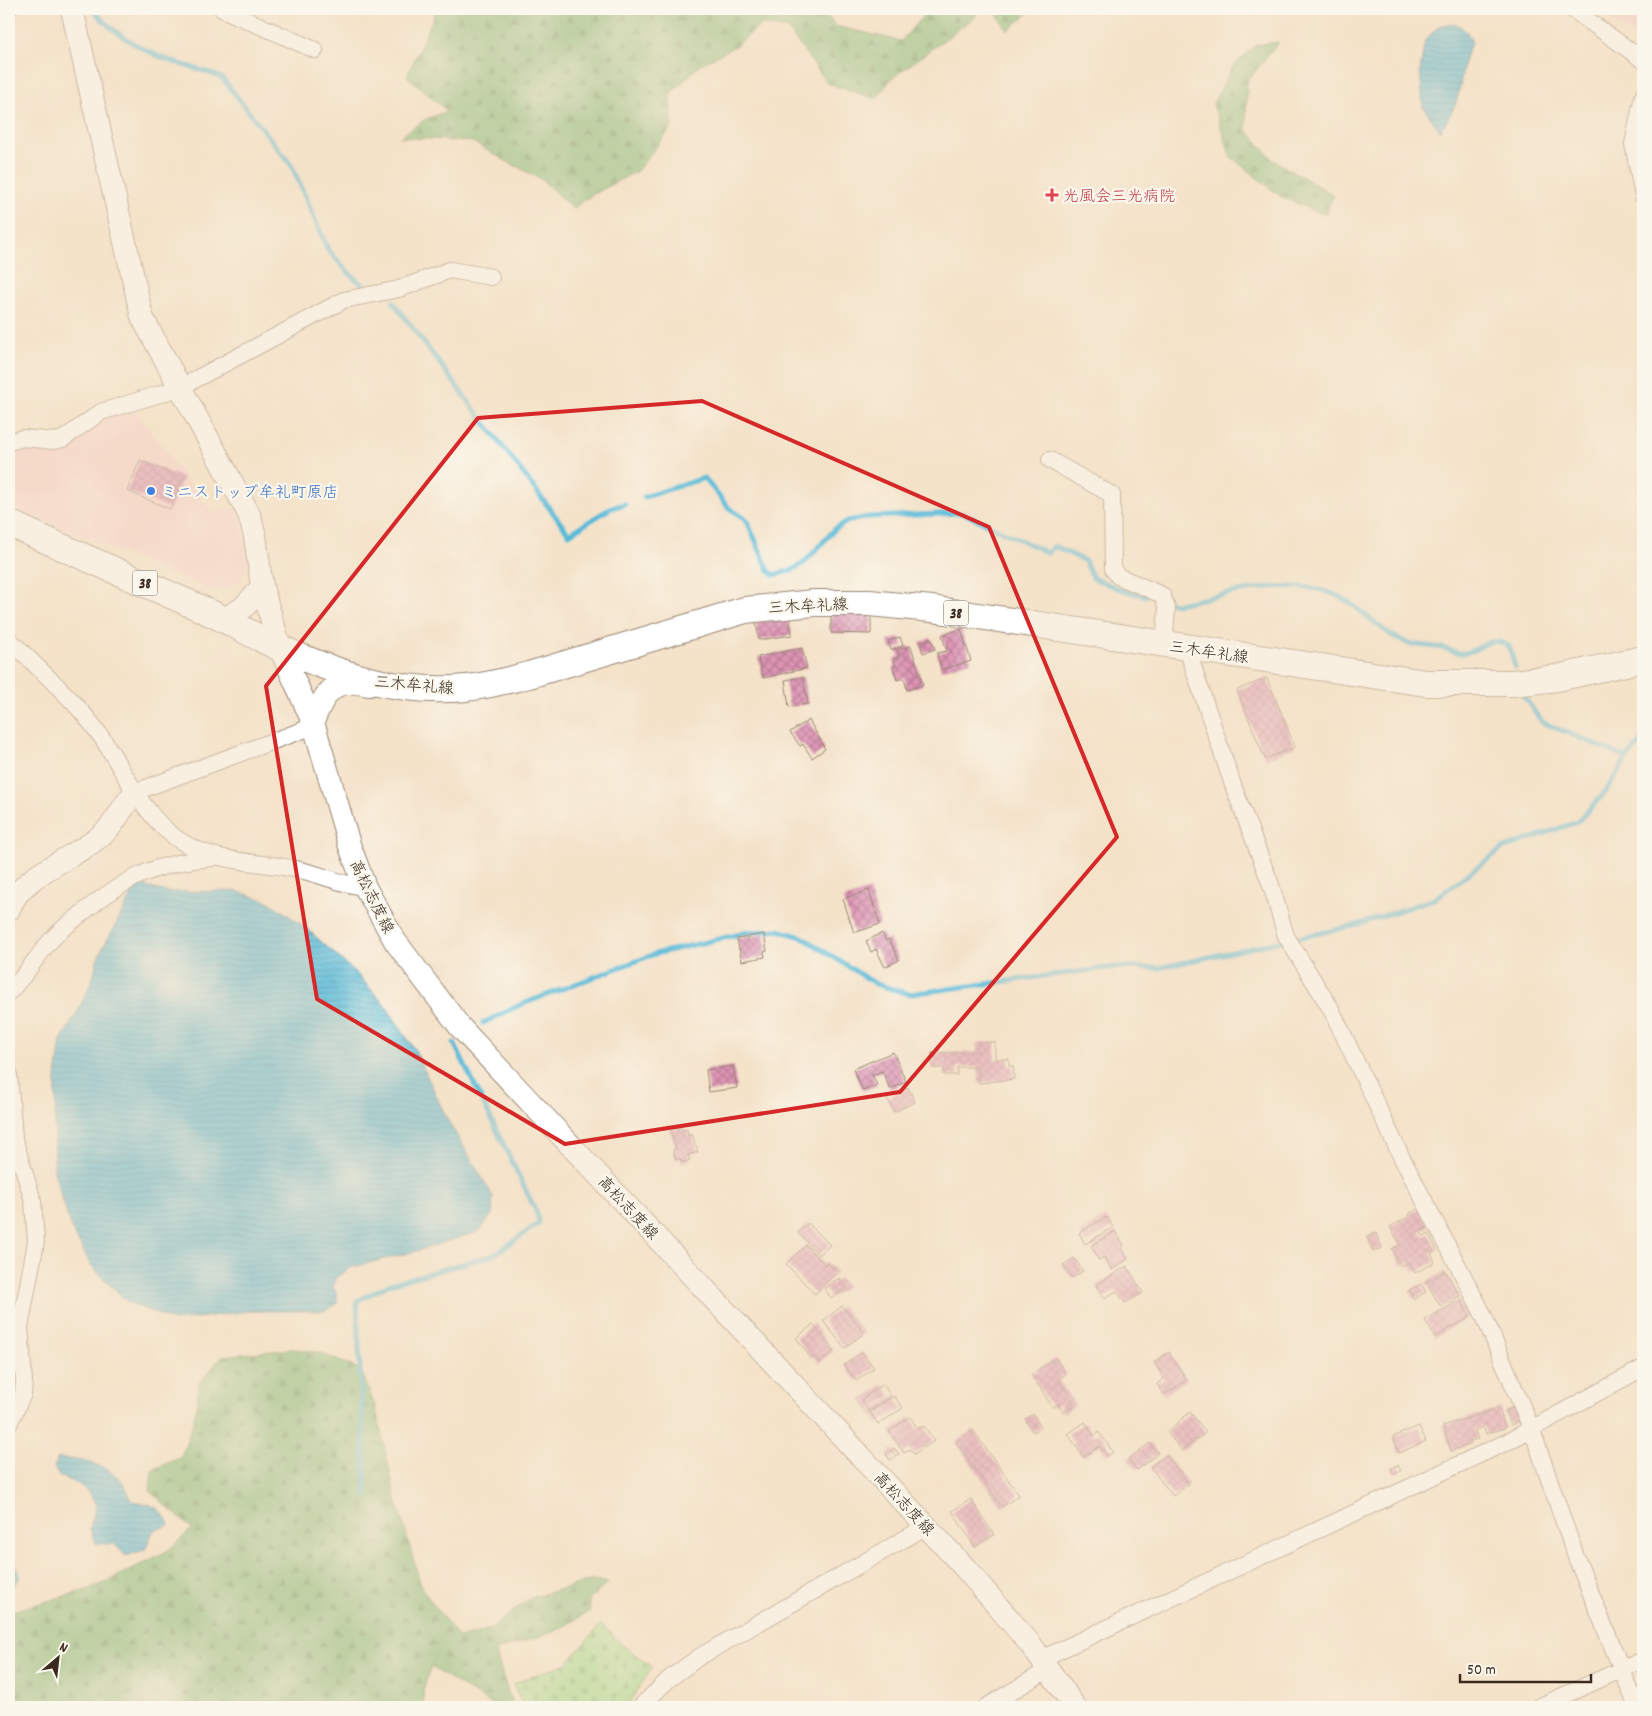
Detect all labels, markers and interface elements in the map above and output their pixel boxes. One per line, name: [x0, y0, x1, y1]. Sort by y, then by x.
place label: 光風会三光病院: [1063, 186, 1175, 209]
marker: 光風会三光病院: [1045, 188, 1059, 202]
place label: ミニストップ牟礼町原店: [161, 482, 339, 505]
marker: ミニストップ牟礼町原店: [145, 485, 157, 497]
road number: 38: [132, 570, 158, 596]
street label: 三木牟礼線: [768, 594, 849, 621]
road number: 38: [944, 600, 968, 626]
street label: 三木牟礼線: [1167, 637, 1250, 670]
street label: 三木牟礼線: [373, 672, 455, 701]
street label: 高松志度線: [343, 856, 399, 938]
street label: 高松志度線: [591, 1172, 663, 1246]
street label: 高松志度線: [867, 1468, 939, 1542]
north arrow: [32, 1634, 82, 1684]
text: N: [55, 1638, 71, 1659]
scale bar: [1460, 1651, 1591, 1683]
text: 50 m: [1467, 1660, 1496, 1682]

